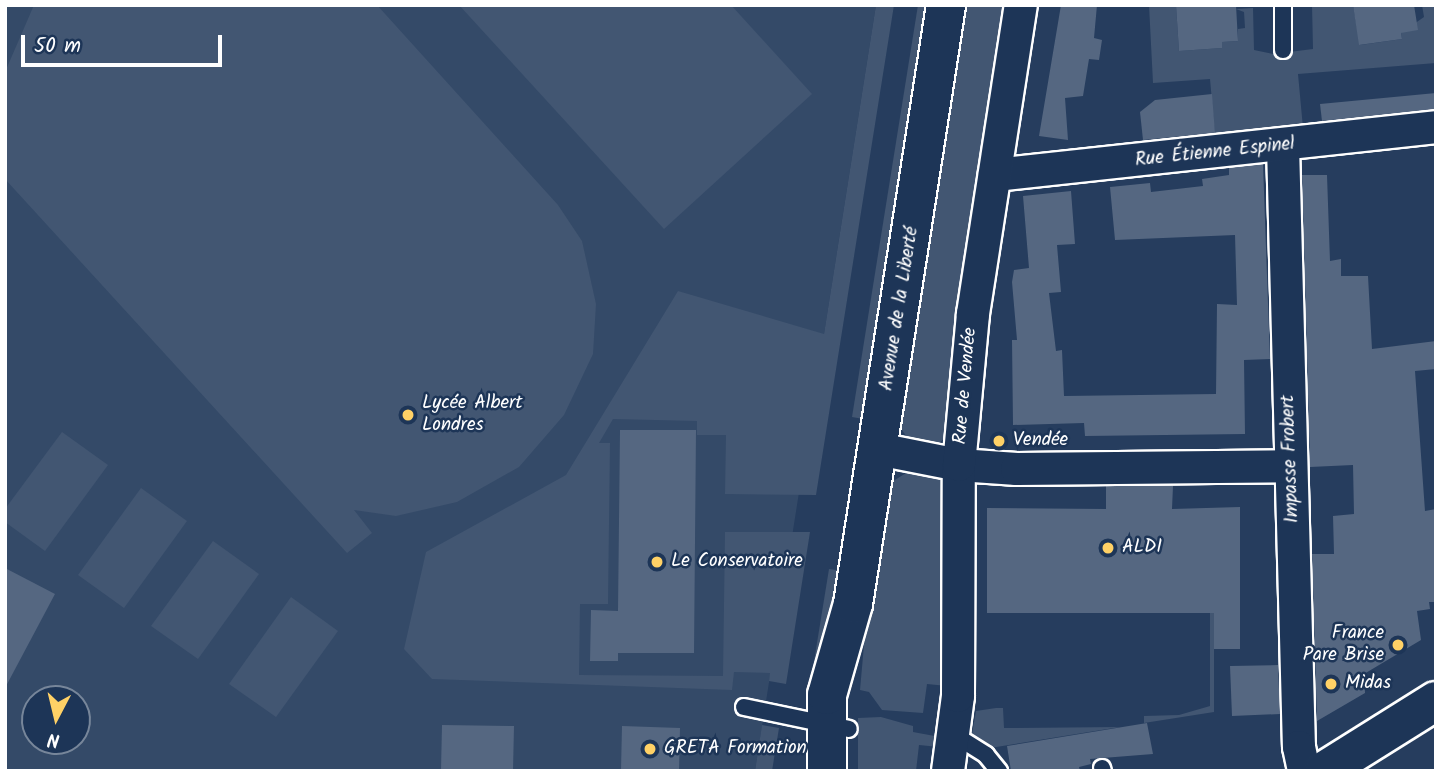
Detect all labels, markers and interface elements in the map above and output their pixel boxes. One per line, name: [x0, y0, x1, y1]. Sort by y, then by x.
scale bar: [24, 21, 226, 65]
text: 50 m: [34, 30, 81, 63]
street label: Rue Étienne Espinel: [1134, 133, 1296, 173]
street label: Avenue de la Liberté: [876, 225, 924, 393]
street label: Rue de Vendée: [950, 327, 982, 445]
place label: Lycée Albert Londres: [422, 393, 523, 437]
street label: Impasse Frobert: [1277, 394, 1305, 524]
marker: Lycée Albert Londres: [400, 407, 416, 423]
place label: Vendée: [1013, 430, 1068, 452]
marker: Vendée: [991, 433, 1007, 449]
place label: ALDI: [1122, 537, 1162, 559]
marker: ALDI: [1100, 540, 1116, 556]
place label: Le Conservatoire: [671, 551, 803, 573]
marker: Le Conservatoire: [649, 554, 665, 570]
place label: France Pare Brise: [1303, 623, 1384, 667]
marker: France Pare Brise: [1390, 637, 1406, 653]
place label: Midas: [1345, 673, 1391, 695]
marker: Midas: [1323, 676, 1339, 692]
north arrow: [21, 685, 91, 755]
text: N: [46, 723, 61, 754]
place label: GRETA Formation: [664, 738, 807, 760]
marker: GRETA Formation: [642, 741, 658, 757]

